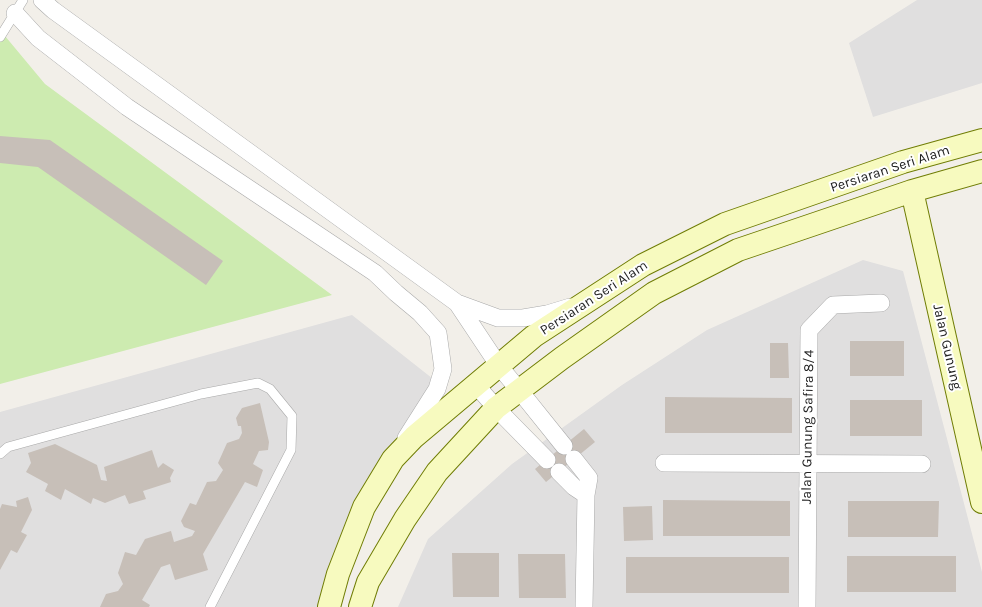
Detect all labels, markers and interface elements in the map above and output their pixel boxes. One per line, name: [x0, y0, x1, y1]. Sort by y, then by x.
street label: Persiaran Seri Alam: [828, 142, 952, 196]
street label: Persiaran Seri Alam: [537, 257, 651, 339]
street label: Jalan Gunung: [929, 302, 965, 392]
street label: Jalan Gunung Safira 8/4: [798, 350, 818, 504]

